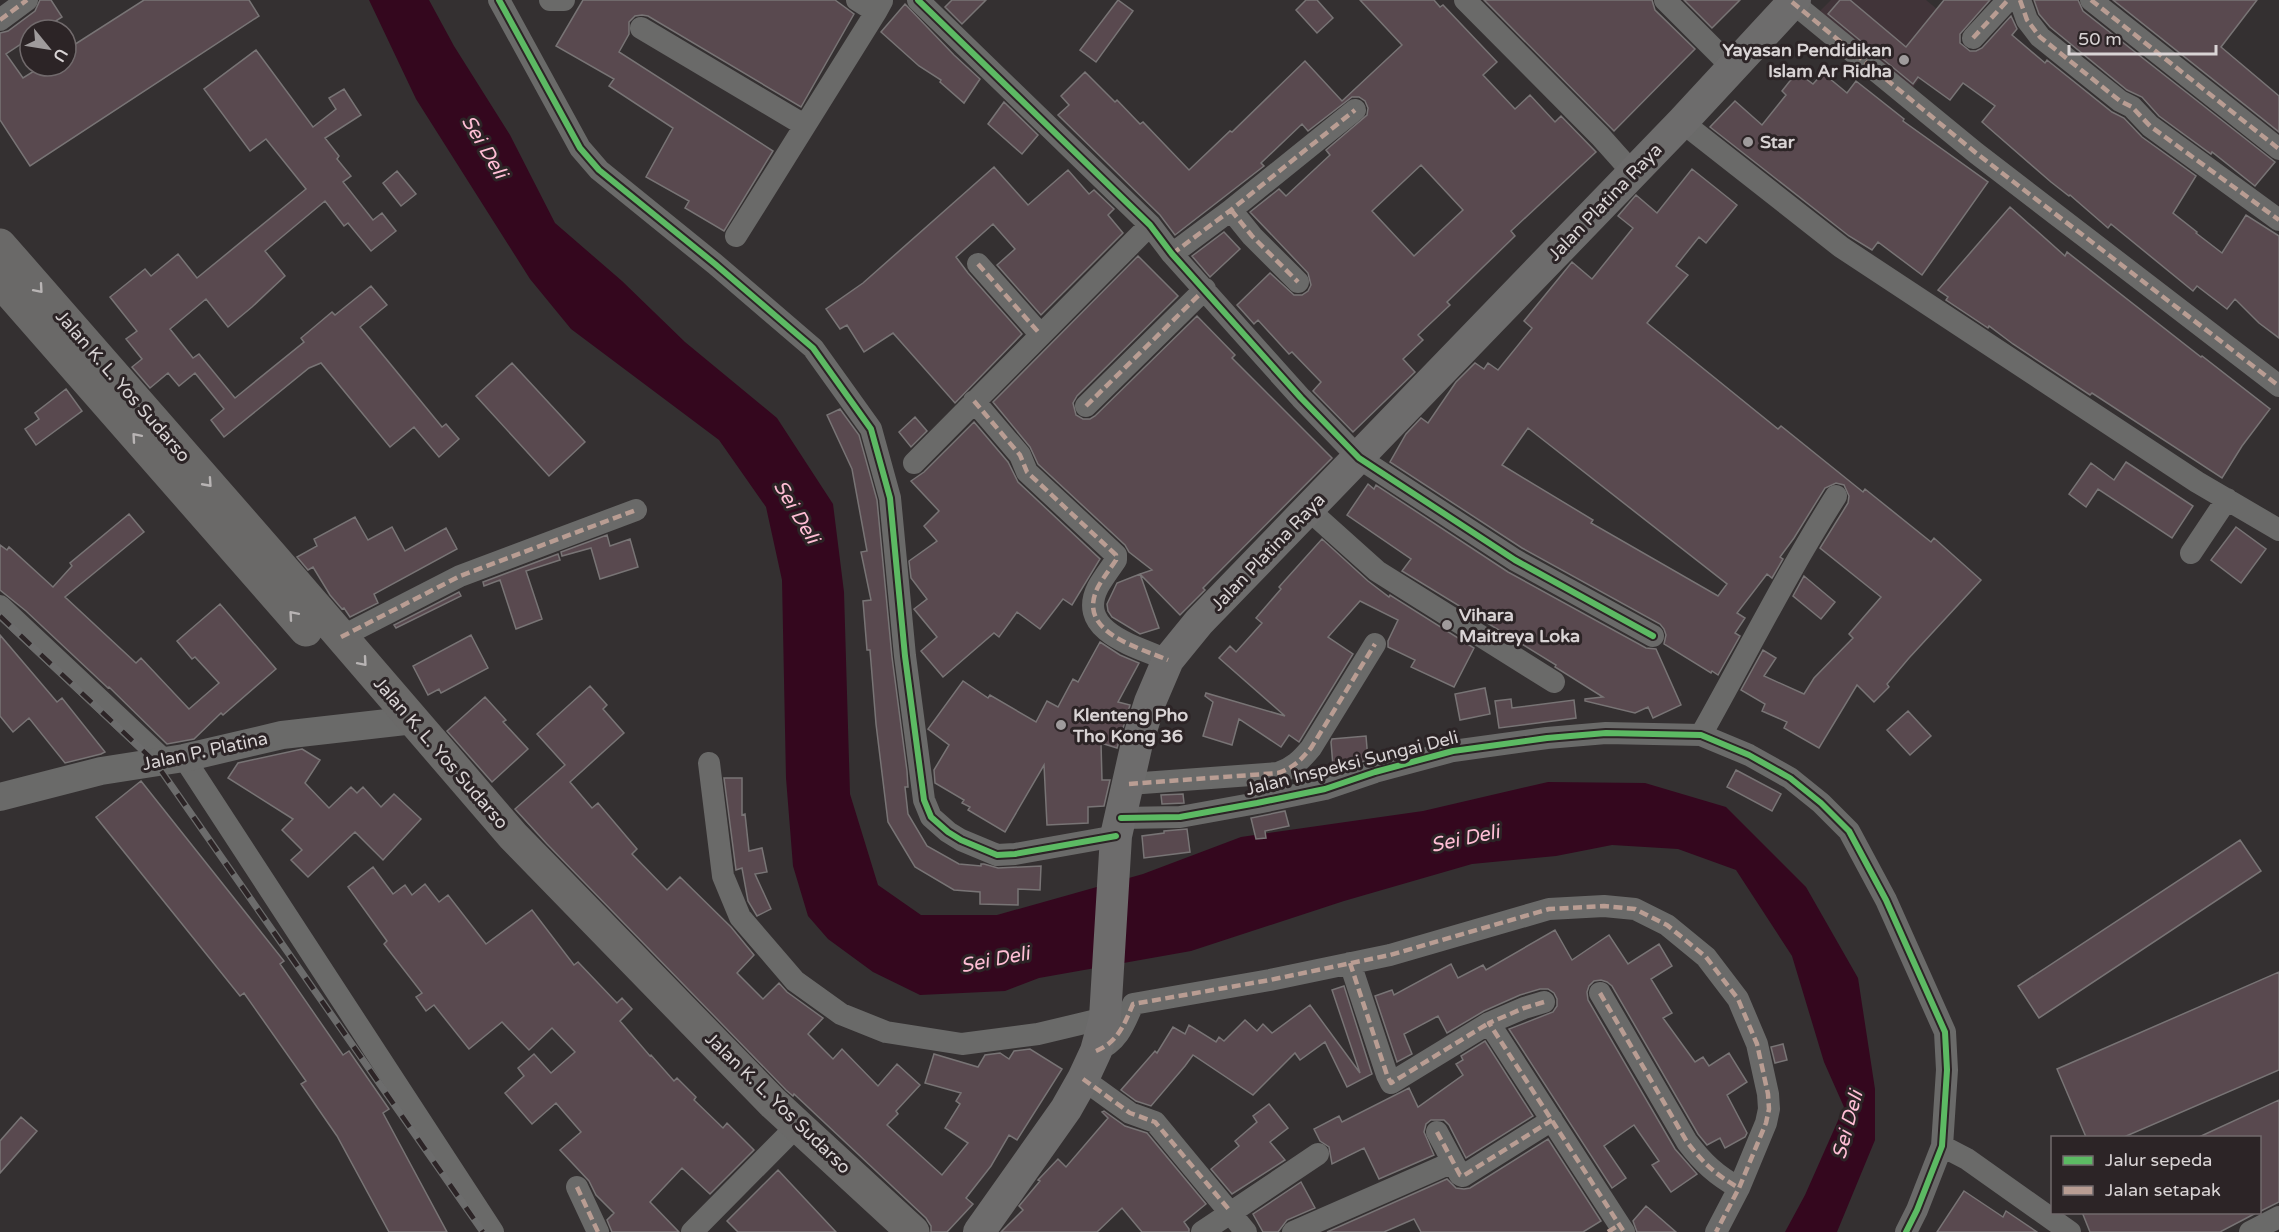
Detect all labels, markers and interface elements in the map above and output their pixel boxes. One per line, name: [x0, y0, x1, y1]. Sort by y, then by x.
north arrow: [18, 18, 78, 78]
scale bar: [2069, 18, 2216, 56]
text: 50 m: [2078, 28, 2122, 50]
place label: Yayasan Pendidikan Islam Ar Ridha: [1723, 39, 1892, 82]
text: U: [48, 45, 72, 65]
marker: Yayasan Pendidikan Islam Ar Ridha: [1897, 53, 1911, 67]
water label: Sei Deli: [456, 111, 514, 186]
place label: Star: [1760, 131, 1796, 153]
marker: Star: [1741, 135, 1755, 149]
street label: Jalan Platina Raya: [1543, 139, 1667, 265]
one-way arrow: [32, 282, 43, 292]
street label: Jalan K. L. Yos Sudarso: [51, 306, 195, 467]
one-way arrow: [132, 433, 143, 443]
one-way arrow: [201, 476, 212, 487]
water label: Sei Deli: [768, 476, 826, 551]
street label: Jalan Platina Raya: [1206, 489, 1330, 615]
place label: Vihara Maitreya Loka: [1459, 604, 1580, 647]
one-way arrow: [289, 611, 300, 622]
marker: Vihara Maitreya Loka: [1440, 618, 1454, 632]
one-way arrow: [356, 655, 367, 666]
street label: Jalan K. L. Yos Sudarso: [369, 673, 513, 834]
place label: Klenteng Pho Tho Kong 36: [1072, 704, 1188, 747]
marker: Klenteng Pho Tho Kong 36: [1054, 718, 1068, 732]
street label: Jalan Inspeksi Sungai Deli: [1243, 726, 1461, 800]
street label: Jalan P. Platina: [140, 727, 270, 775]
water label: Sei Deli: [1428, 819, 1505, 858]
water label: Sei Deli: [958, 941, 1034, 978]
street label: Jalan K. L. Yos Sudarso: [701, 1028, 856, 1178]
water label: Sei Deli: [1827, 1085, 1869, 1162]
legend: [2051, 1136, 2261, 1214]
text: Jalur sepeda: [2105, 1149, 2212, 1171]
text: Jalan setapak: [2105, 1179, 2221, 1201]

